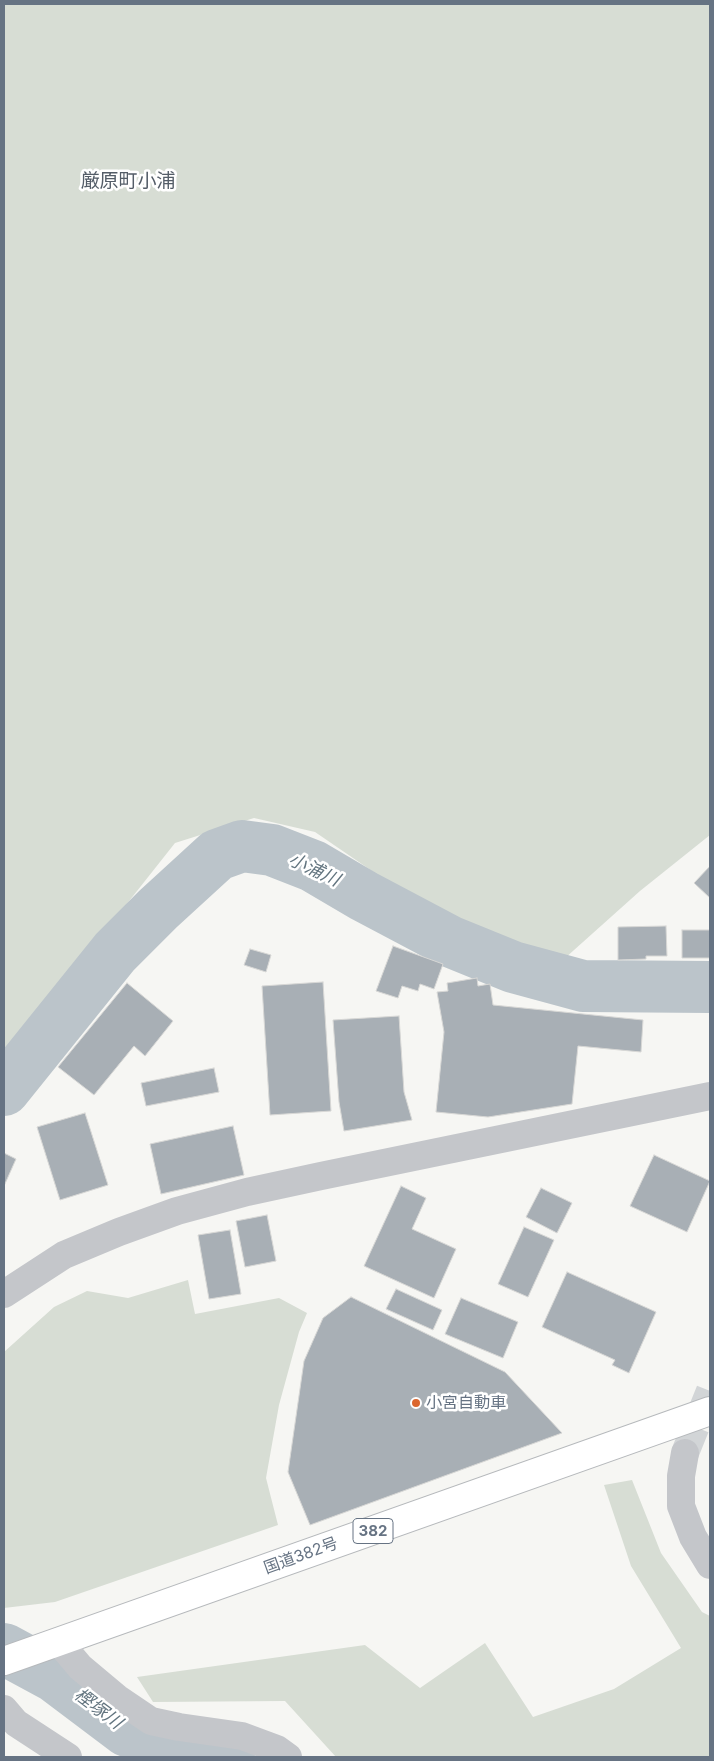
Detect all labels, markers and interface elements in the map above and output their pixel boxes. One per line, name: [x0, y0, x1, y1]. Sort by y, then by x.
district label: 厳原町小浦: [81, 170, 175, 192]
water label: 小浦川: [285, 849, 343, 891]
place label: 小宮自動車: [426, 1393, 506, 1413]
marker: 小宮自動車: [410, 1397, 422, 1409]
road number: 382: [353, 1518, 393, 1544]
street label: 国道382号: [261, 1534, 341, 1578]
water label: 樫塚川: [70, 1684, 126, 1734]

